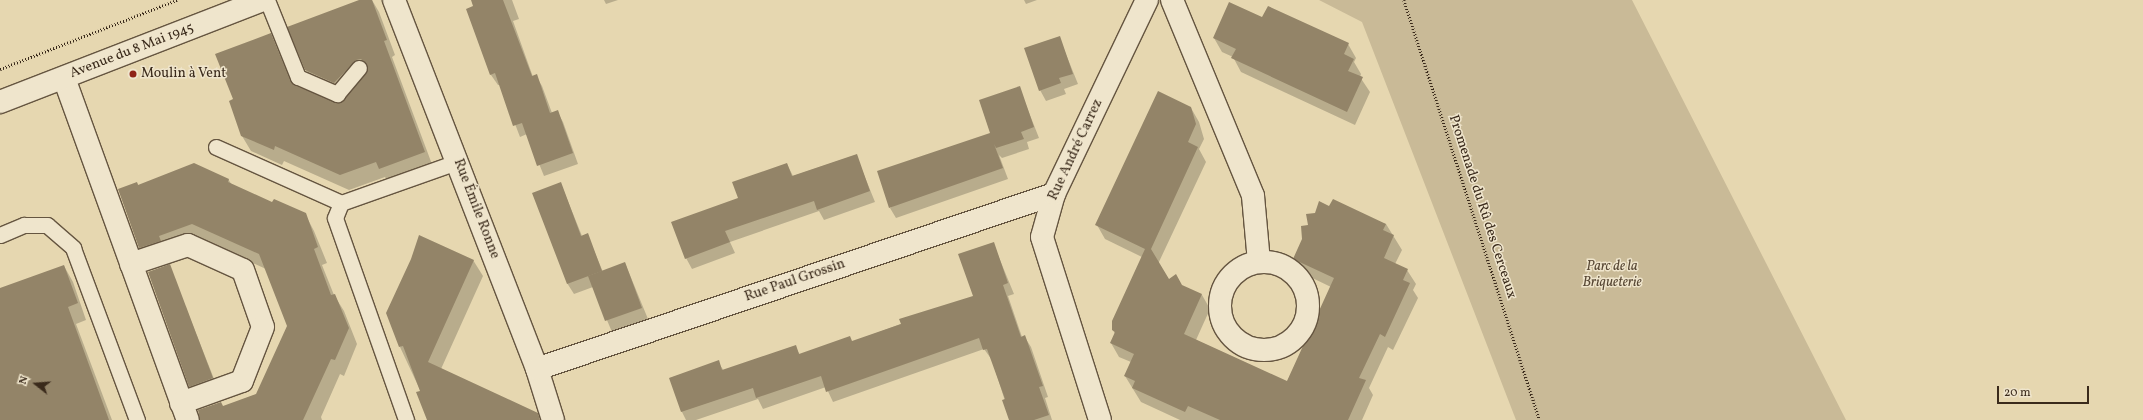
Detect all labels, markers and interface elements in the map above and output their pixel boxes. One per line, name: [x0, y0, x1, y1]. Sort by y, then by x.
street label: Avenue du 8 Mai 1945: [68, 20, 196, 82]
place label: Moulin à Vent: [141, 66, 227, 82]
marker: Moulin à Vent: [128, 69, 138, 79]
street label: Rue André Carrez: [1045, 97, 1107, 203]
street label: Promenade du Rû des Cerceaux: [1444, 113, 1520, 301]
street label: Rue Émile Ronne: [449, 157, 503, 261]
street label: Rue Paul Grossin: [743, 256, 847, 306]
park label: Parc de la Briqueterie: [1582, 259, 1642, 292]
north arrow: [16, 364, 56, 404]
text: N: [16, 374, 32, 386]
scale bar: [1999, 378, 2091, 404]
text: 20 m: [2004, 385, 2031, 401]

